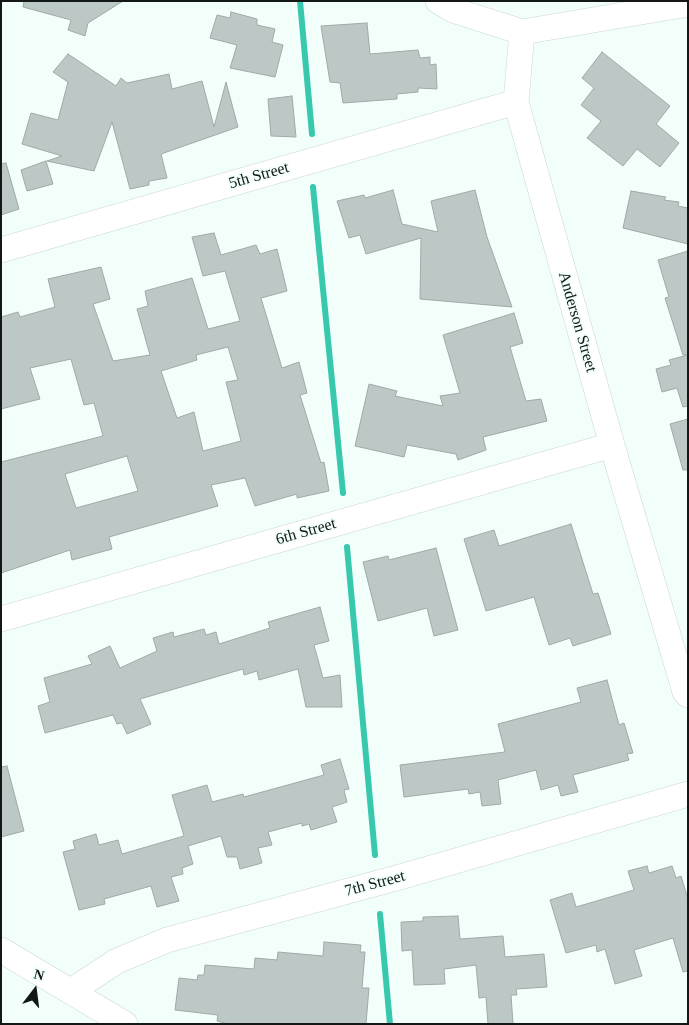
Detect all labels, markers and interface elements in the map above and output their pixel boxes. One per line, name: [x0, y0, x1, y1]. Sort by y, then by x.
street label: 5th Street: [227, 158, 291, 194]
street label: Anderson Street: [554, 270, 600, 374]
street label: 6th Street: [274, 514, 338, 550]
street label: 7th Street: [343, 867, 407, 901]
north arrow: [10, 965, 60, 1015]
text: N: [32, 966, 46, 984]

